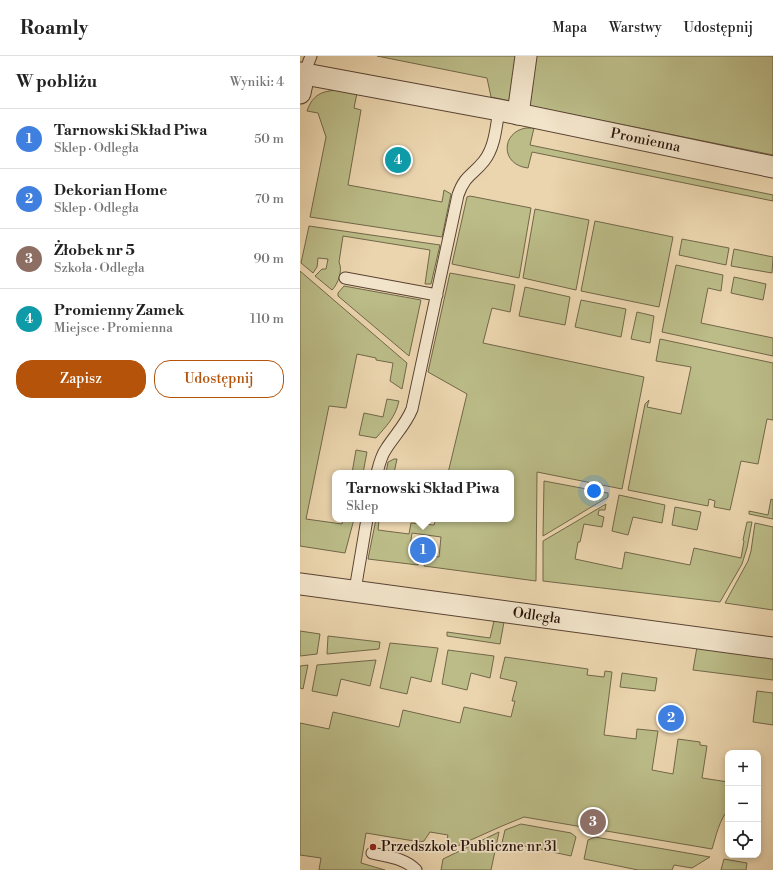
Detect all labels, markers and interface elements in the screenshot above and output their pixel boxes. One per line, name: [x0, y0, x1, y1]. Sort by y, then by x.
text: Roamly: [20, 16, 88, 40]
text: Mapa: [552, 19, 587, 37]
text: Warstwy: [609, 19, 662, 37]
text: Udostępnij: [684, 19, 753, 37]
text: W pobliżu: [16, 71, 97, 93]
text: Wyniki: 4: [230, 74, 284, 90]
text: Tarnowski Skład Piwa: [54, 121, 207, 140]
street label: Promienna: [609, 124, 683, 157]
text: 1: [26, 131, 32, 147]
text: 50 m: [254, 131, 284, 147]
text: Sklep · Odległa: [54, 140, 139, 156]
pin: 4: [385, 145, 411, 175]
text: Dekorian Home: [54, 181, 167, 200]
text: 2: [25, 191, 33, 207]
text: 70 m: [255, 191, 284, 207]
text: Sklep · Odległa: [54, 200, 139, 216]
text: Żłobek nr 5: [54, 241, 135, 260]
text: 3: [25, 251, 33, 267]
text: 90 m: [253, 251, 284, 267]
text: Szkoła · Odległa: [54, 260, 145, 276]
text: Promienny Zamek: [54, 301, 184, 320]
text: 4: [25, 311, 33, 327]
text: 110 m: [250, 311, 284, 327]
text: Miejsce · Promienna: [54, 320, 173, 336]
button: Zapisz: [16, 360, 146, 398]
button: Udostępnij: [154, 360, 284, 398]
popup: [332, 470, 514, 522]
text: Tarnowski Skład Piwa: [346, 479, 500, 498]
your location: [584, 481, 604, 501]
text: Sklep: [346, 498, 379, 514]
pin: 1: [410, 535, 436, 565]
street label: Odległa: [512, 604, 563, 628]
pin: 2: [658, 703, 684, 733]
map controls: [725, 750, 761, 858]
button: +: [725, 750, 761, 786]
button: −: [725, 786, 761, 822]
pin: 3: [580, 807, 606, 837]
button: locate: [725, 822, 761, 858]
place label: Przedszkole Publiczne nr 31: [381, 838, 558, 856]
marker: Przedszkole Publiczne nr 31: [368, 842, 378, 852]

